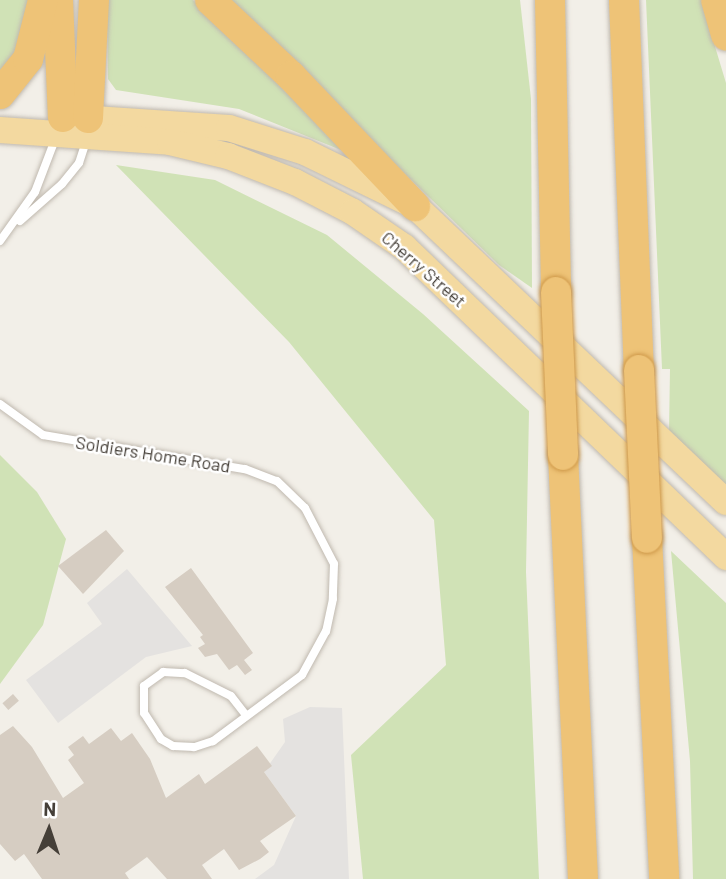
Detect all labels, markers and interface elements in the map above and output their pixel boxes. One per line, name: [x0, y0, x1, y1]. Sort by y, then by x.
street label: Cherry Street: [377, 226, 471, 312]
street label: Soldiers Home Road: [74, 431, 232, 477]
north arrow: [14, 795, 84, 865]
text: N: [43, 797, 56, 820]

